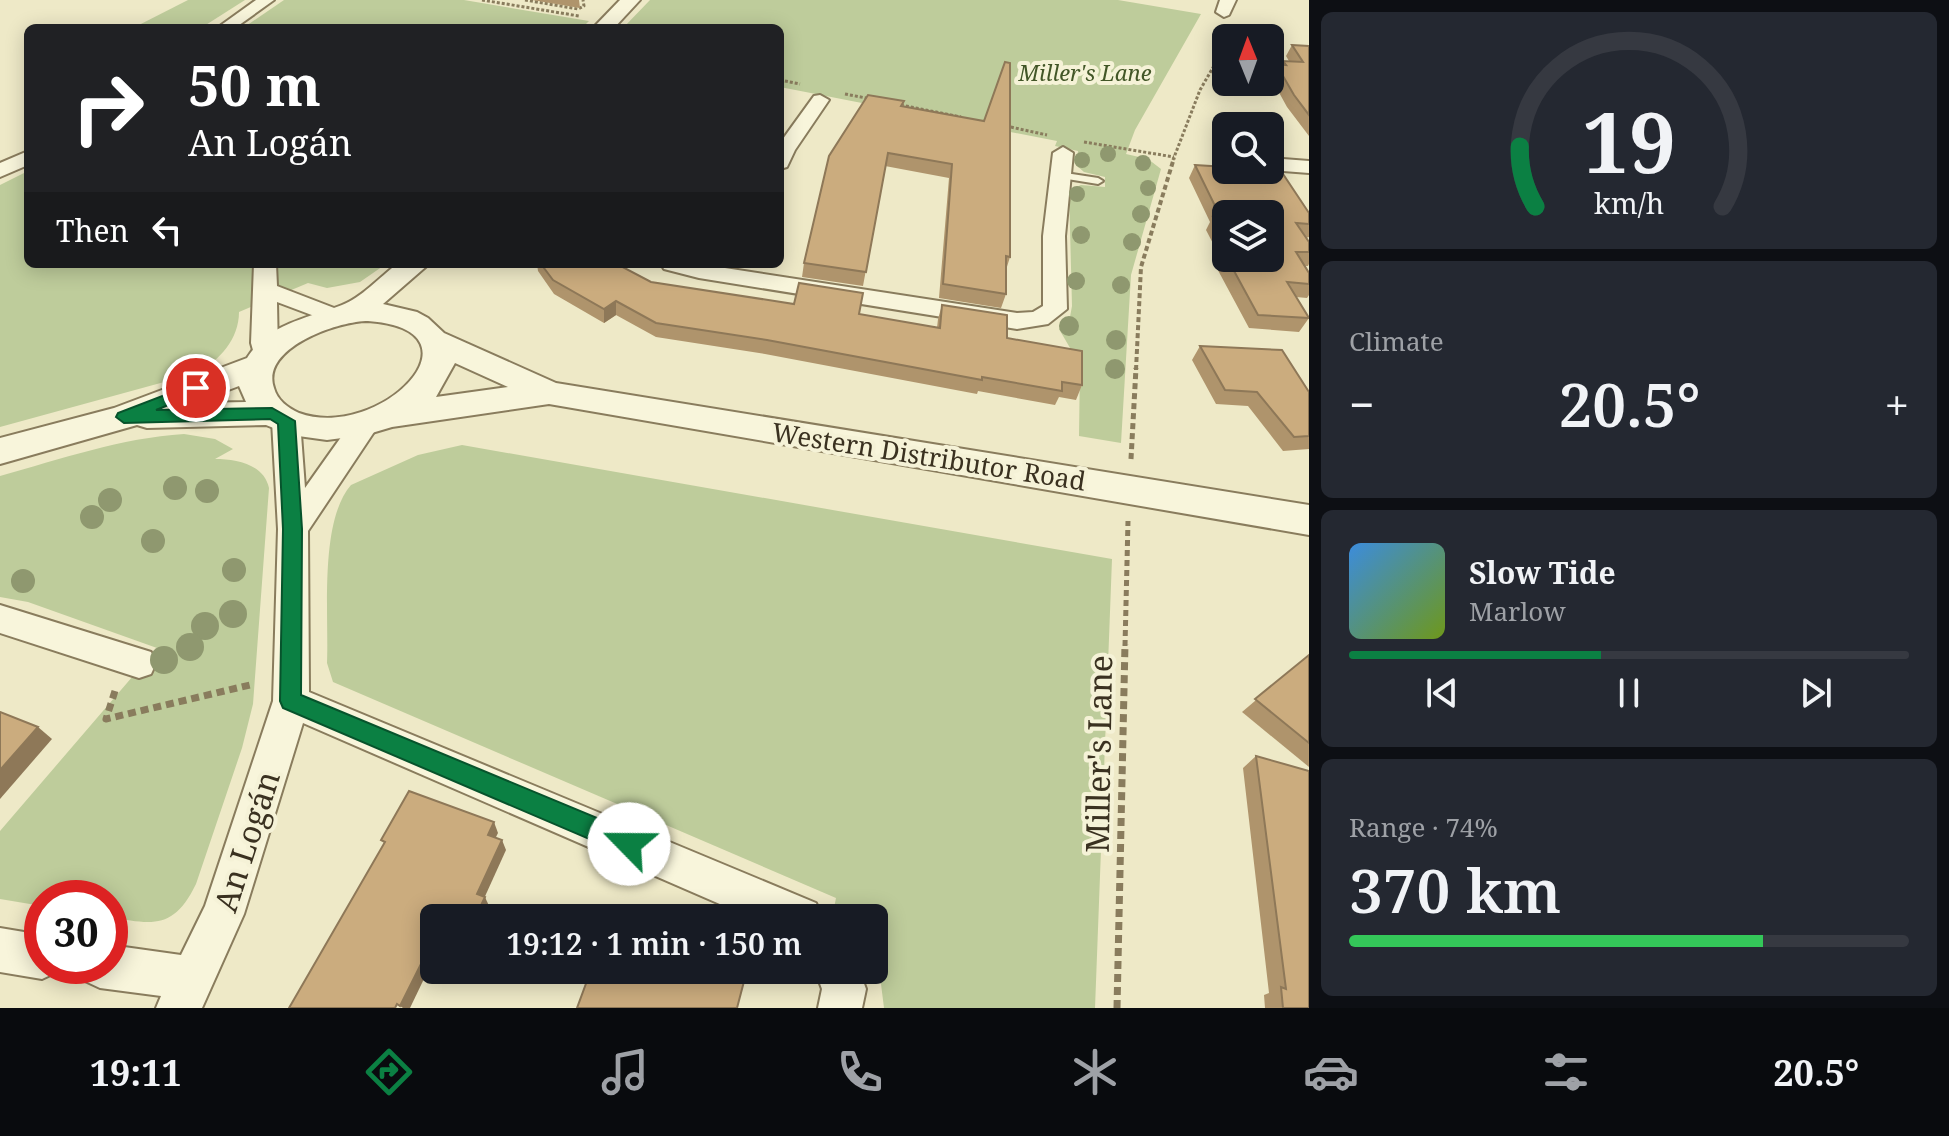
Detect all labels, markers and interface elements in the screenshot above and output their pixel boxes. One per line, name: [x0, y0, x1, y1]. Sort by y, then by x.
north arrow: [1212, 24, 1284, 96]
map controls: [1212, 24, 1284, 272]
text: 50 m: [188, 46, 321, 122]
icon: right: [56, 56, 160, 160]
park label: Miller's Lane: [1017, 57, 1152, 87]
text: 19: [1582, 83, 1676, 196]
button: search: [1212, 112, 1284, 184]
text: An Logán: [188, 118, 352, 167]
text: km/h: [1594, 183, 1664, 222]
button: layers: [1212, 200, 1284, 272]
icon: left: [145, 208, 189, 252]
text: Then: [56, 210, 129, 251]
text: Climate: [1349, 323, 1444, 359]
pin: [162, 354, 230, 422]
text: 20.5°: [1558, 363, 1700, 445]
icon: arrive: [174, 366, 218, 410]
text: −: [1349, 374, 1374, 434]
text: +: [1884, 374, 1909, 434]
street label: Western Distributor Road: [770, 413, 1088, 499]
text: Slow Tide: [1469, 552, 1616, 593]
text: Marlow: [1469, 593, 1566, 629]
street label: Miller's Lane: [1075, 655, 1121, 853]
icon: previous: [1420, 671, 1464, 715]
icon: pause: [1607, 671, 1651, 715]
icon: next: [1794, 671, 1838, 715]
street label: An Logán: [203, 765, 289, 917]
position arrow: [587, 802, 671, 886]
text: Range · 74%: [1349, 809, 1498, 845]
text: 370 km: [1349, 849, 1561, 931]
speed limit sign: 30: [24, 880, 128, 984]
text: 19:12 · 1 min · 150 m: [506, 923, 802, 964]
icon: directions: [361, 1044, 417, 1100]
icon: music: [597, 1044, 653, 1100]
icon: phone: [832, 1044, 888, 1100]
icon: climate: [1067, 1044, 1123, 1100]
icon: car: [1303, 1044, 1359, 1100]
icon: filters: [1538, 1044, 1594, 1100]
text: 19:11: [90, 1048, 182, 1097]
text: 20.5°: [1773, 1048, 1859, 1097]

